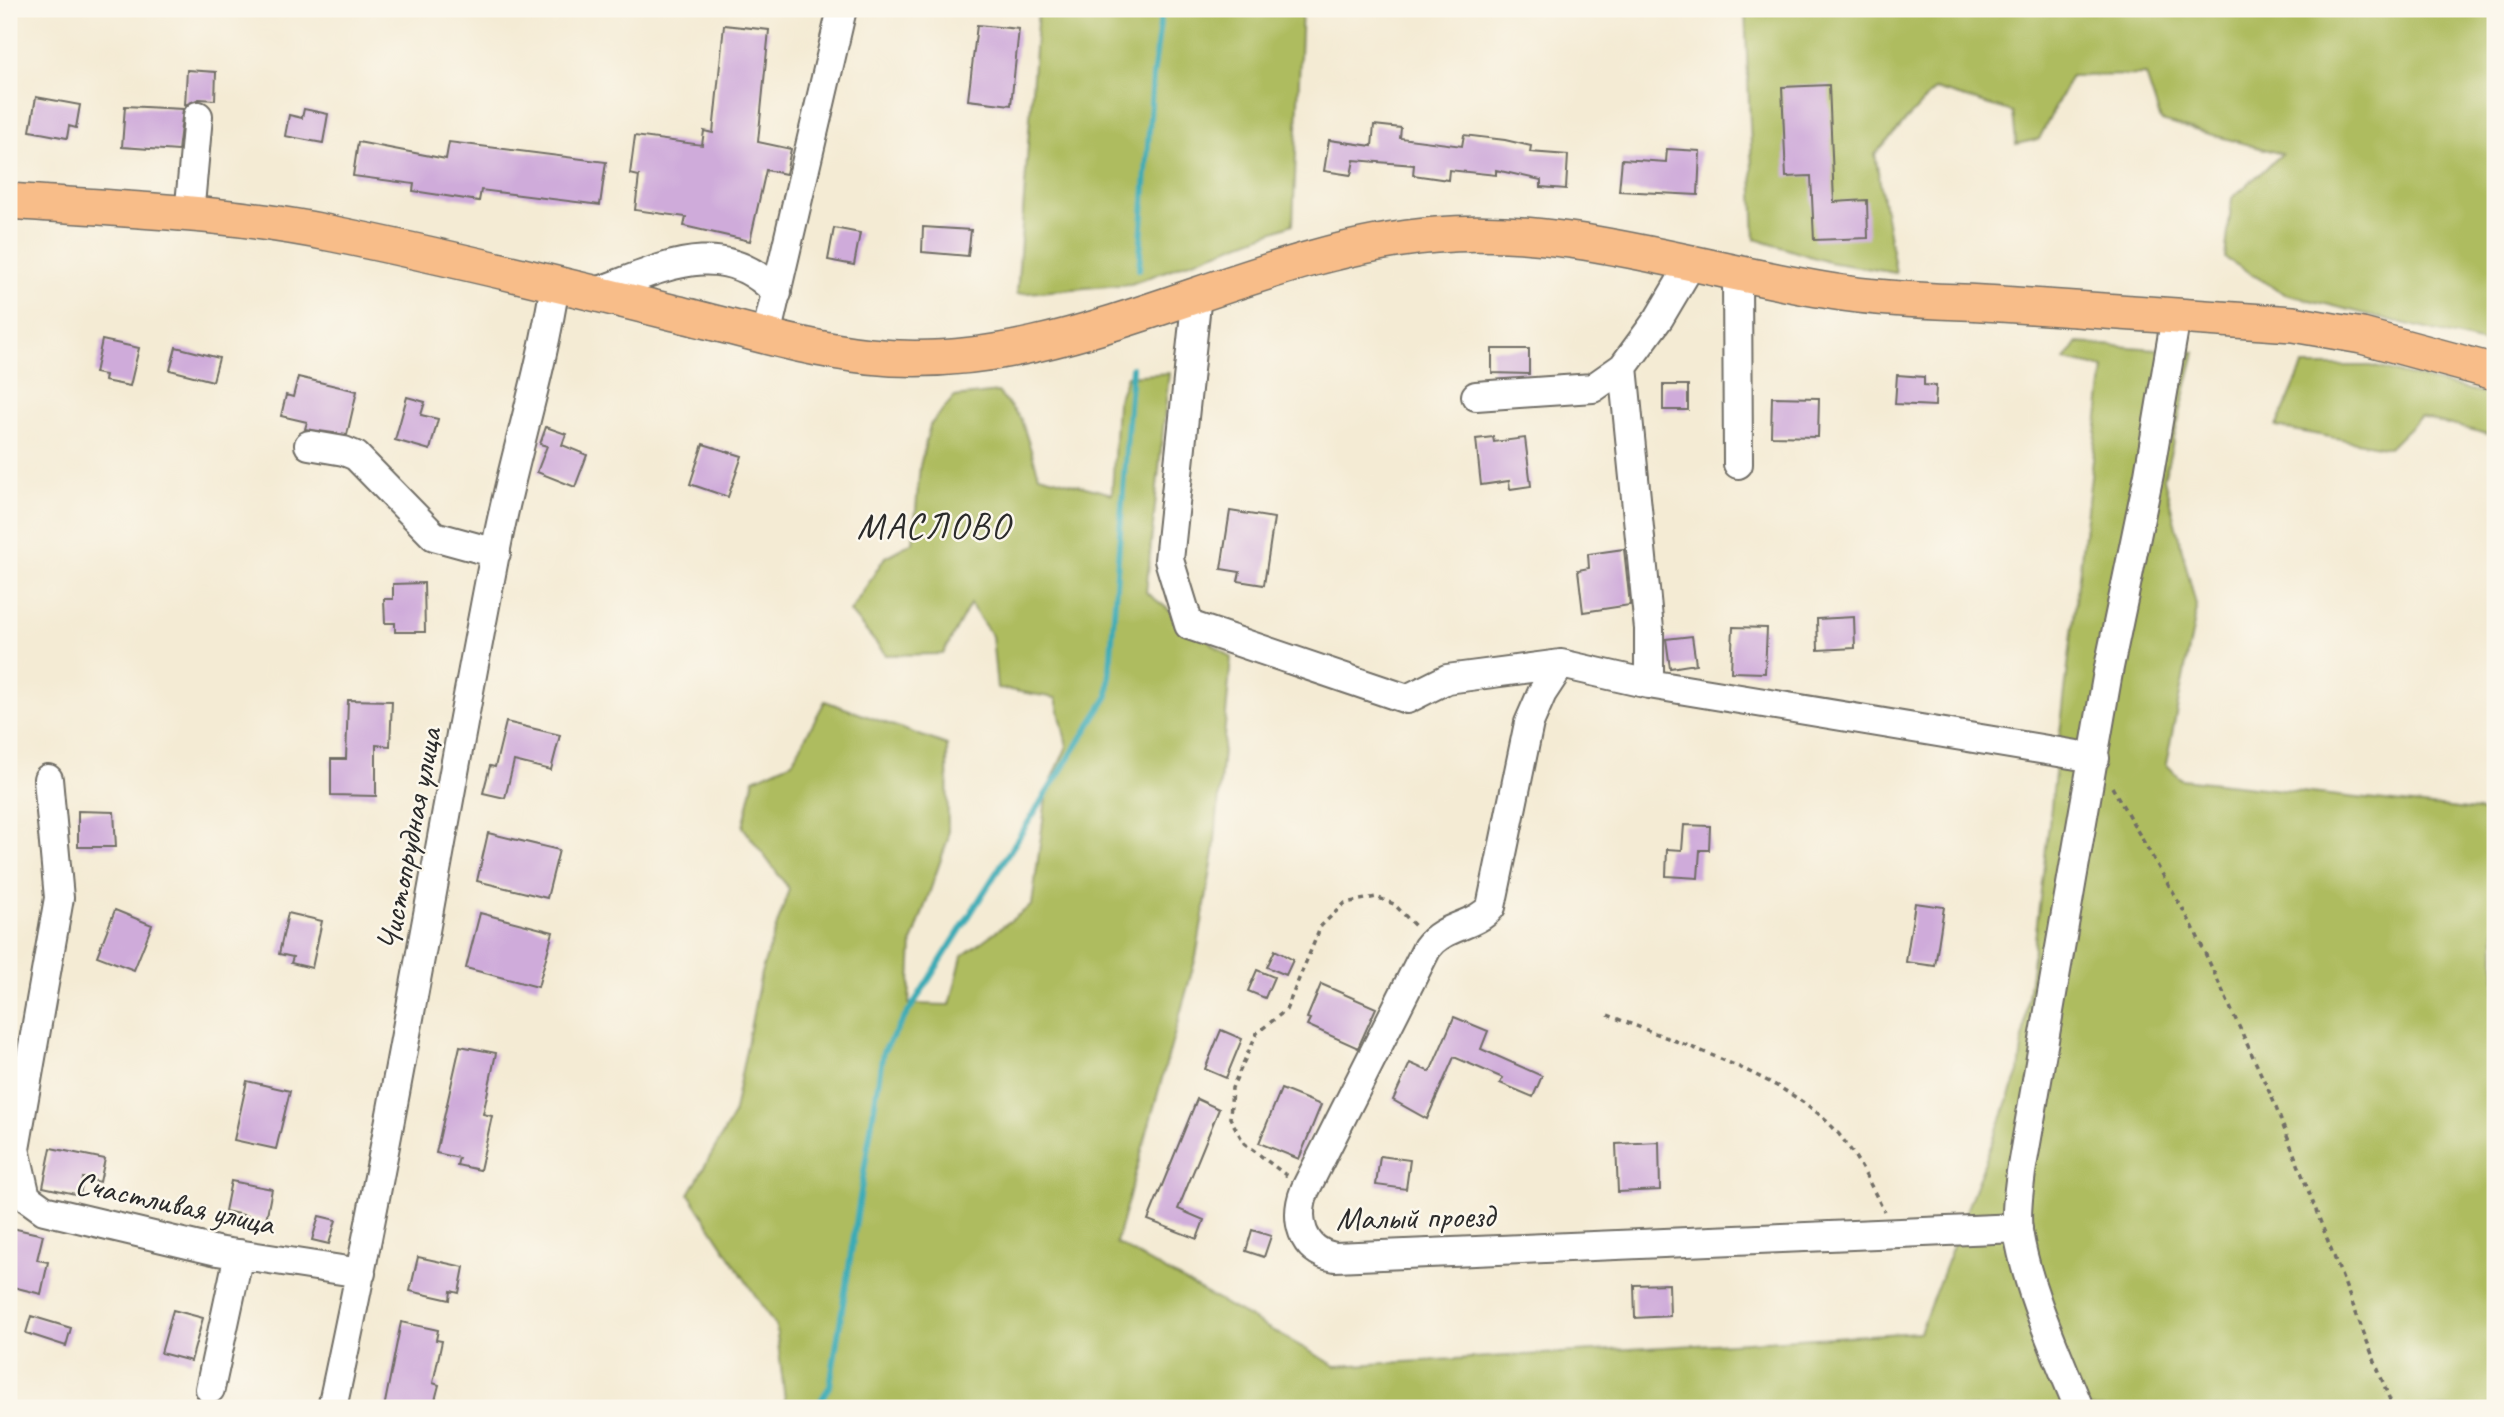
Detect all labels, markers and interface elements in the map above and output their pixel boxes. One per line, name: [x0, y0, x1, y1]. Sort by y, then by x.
district label: МАСЛОВО: [857, 502, 1013, 549]
street label: Чистопрудная улица: [367, 723, 451, 954]
street label: Счастливая улица: [71, 1161, 281, 1245]
street label: Малый проезд: [1335, 1195, 1498, 1239]

